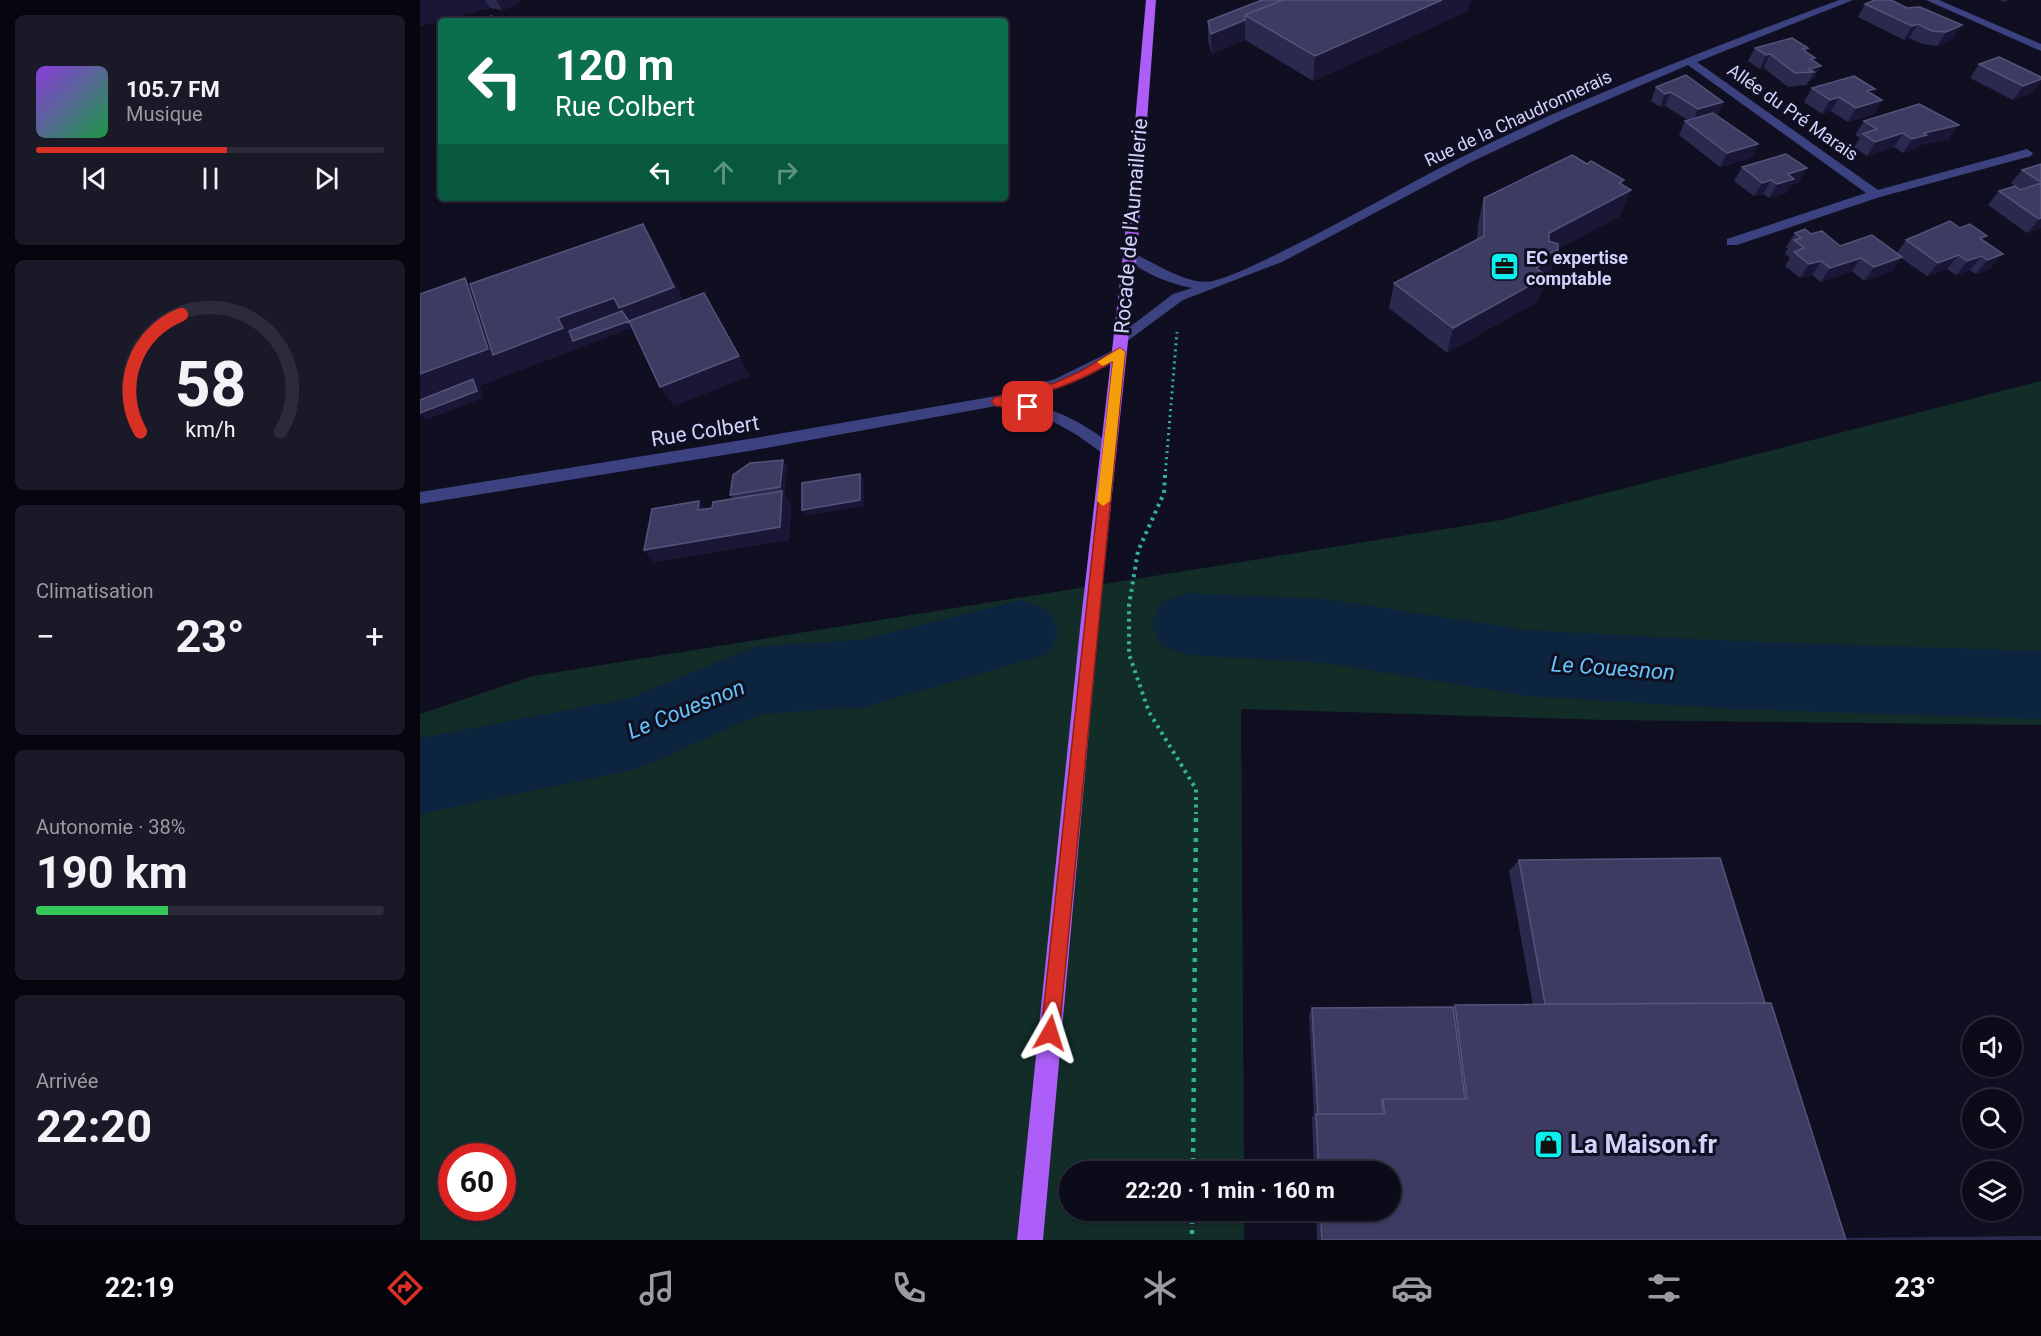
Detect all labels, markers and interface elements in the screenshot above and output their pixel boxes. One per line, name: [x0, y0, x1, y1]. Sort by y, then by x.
text: 120 m: [555, 41, 674, 90]
icon: left: [456, 42, 534, 120]
street label: Allée du Pré Marais: [1724, 59, 1862, 165]
street label: Rue de la Chaudronnerais: [1421, 65, 1615, 171]
text: 105.7 FM: [126, 77, 220, 102]
text: Rue Colbert: [555, 91, 695, 123]
text: Musique: [126, 102, 203, 126]
street label: Rocade de l'Aumaillerie: [1110, 117, 1152, 335]
icon: left: [644, 156, 677, 189]
icon: ahead: [707, 156, 740, 189]
icon: right: [770, 156, 803, 189]
icon: previous: [78, 162, 111, 195]
icon: pause: [194, 162, 227, 195]
icon: next: [310, 162, 343, 195]
place label: EC expertise comptable: [1526, 247, 1628, 289]
office icon: EC expertise comptable: [1489, 251, 1521, 283]
text: 58: [174, 348, 246, 421]
pin: [1002, 381, 1053, 432]
icon: arrive: [1011, 390, 1044, 423]
street label: Rue Colbert: [649, 411, 761, 451]
text: km/h: [185, 417, 235, 442]
text: Climatisation: [36, 579, 154, 603]
text: 23°: [175, 610, 245, 663]
text: −: [36, 617, 55, 656]
text: +: [365, 617, 384, 656]
water label: Le Couesnon: [1550, 651, 1676, 685]
water label: Le Couesnon: [624, 674, 748, 744]
text: Autonomie · 38%: [36, 815, 185, 839]
text: 190 km: [36, 846, 188, 899]
position arrow: [1018, 1001, 1082, 1065]
map controls: [1962, 1017, 2022, 1221]
button: sound: [1962, 1017, 2022, 1077]
text: Arrivée: [36, 1069, 98, 1093]
button: search: [1962, 1089, 2022, 1149]
text: 22:20: [36, 1100, 152, 1153]
shop icon: La Maison.fr: [1533, 1128, 1565, 1160]
place label: La Maison.fr: [1570, 1129, 1717, 1159]
speed limit sign: 60: [438, 1143, 516, 1221]
button: layers: [1962, 1161, 2022, 1221]
text: 22:20 · 1 min · 160 m: [1125, 1178, 1335, 1203]
icon: directions: [384, 1267, 426, 1309]
icon: music: [636, 1267, 678, 1309]
icon: phone: [888, 1267, 930, 1309]
icon: climate: [1139, 1267, 1181, 1309]
icon: car: [1391, 1267, 1433, 1309]
icon: filters: [1643, 1267, 1685, 1309]
text: 22:19: [105, 1272, 174, 1304]
text: 23°: [1895, 1272, 1936, 1304]

